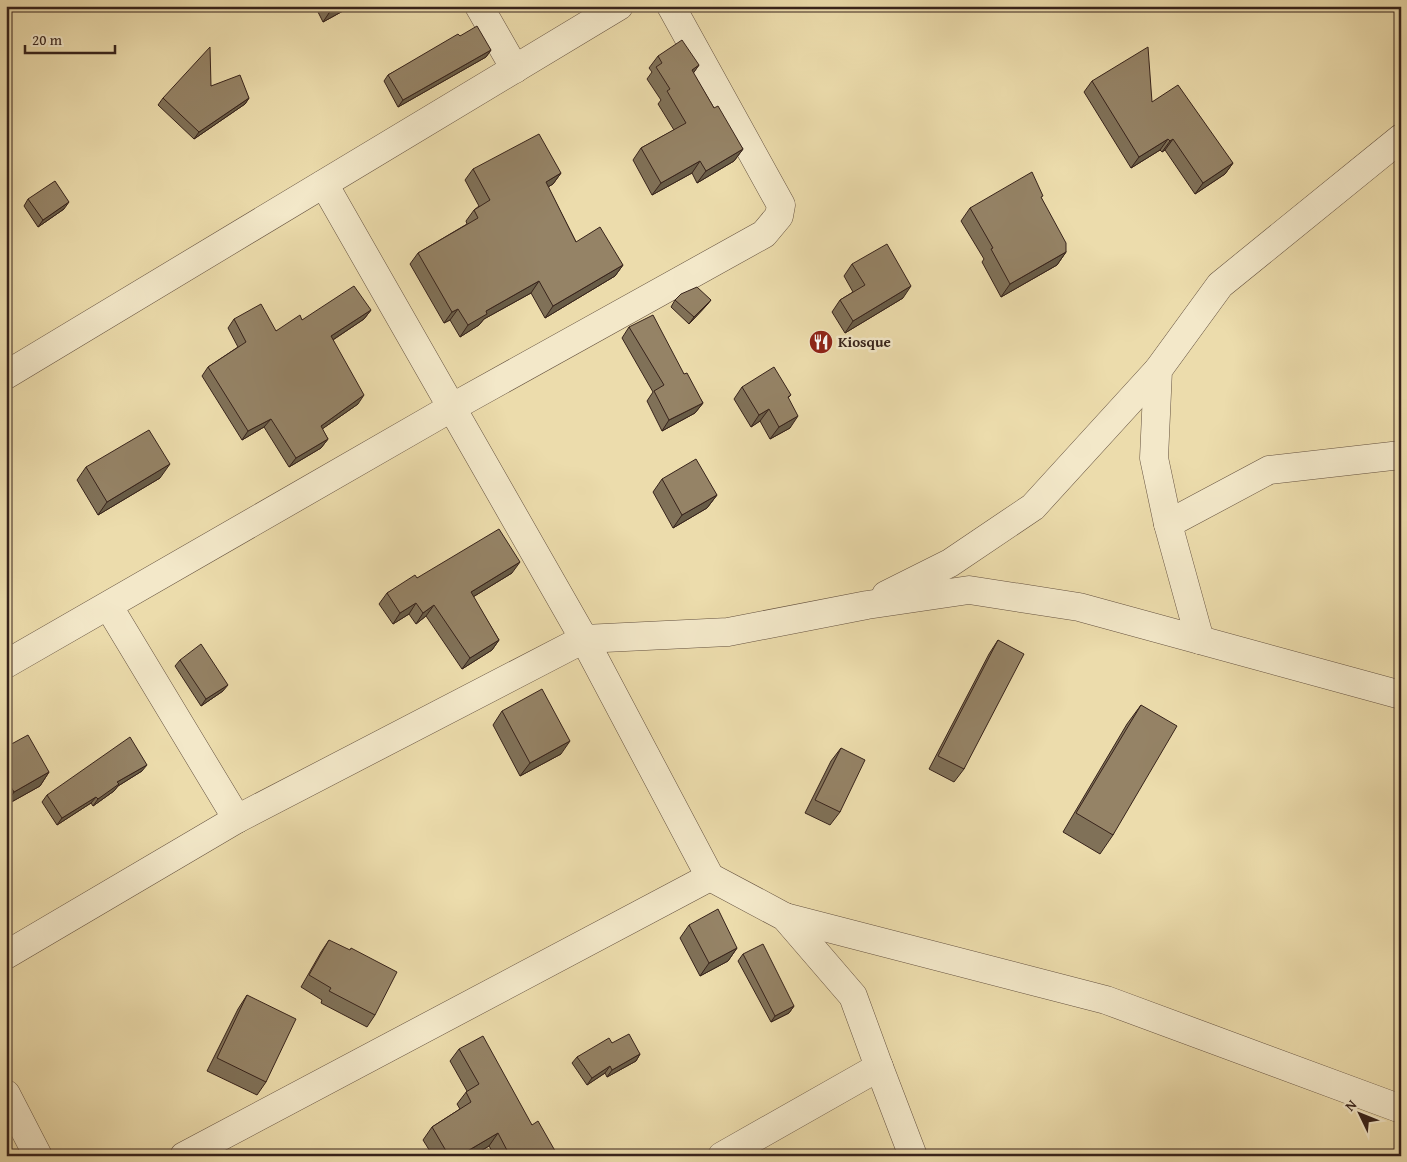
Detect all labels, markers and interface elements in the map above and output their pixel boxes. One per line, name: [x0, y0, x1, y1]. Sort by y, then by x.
scale bar: [25, 22, 115, 54]
text: 20 m: [32, 29, 63, 50]
restaurant icon: Kiosque: [808, 329, 834, 355]
place label: Kiosque: [838, 331, 891, 352]
north arrow: [1334, 1090, 1384, 1140]
text: N: [1340, 1094, 1361, 1115]

